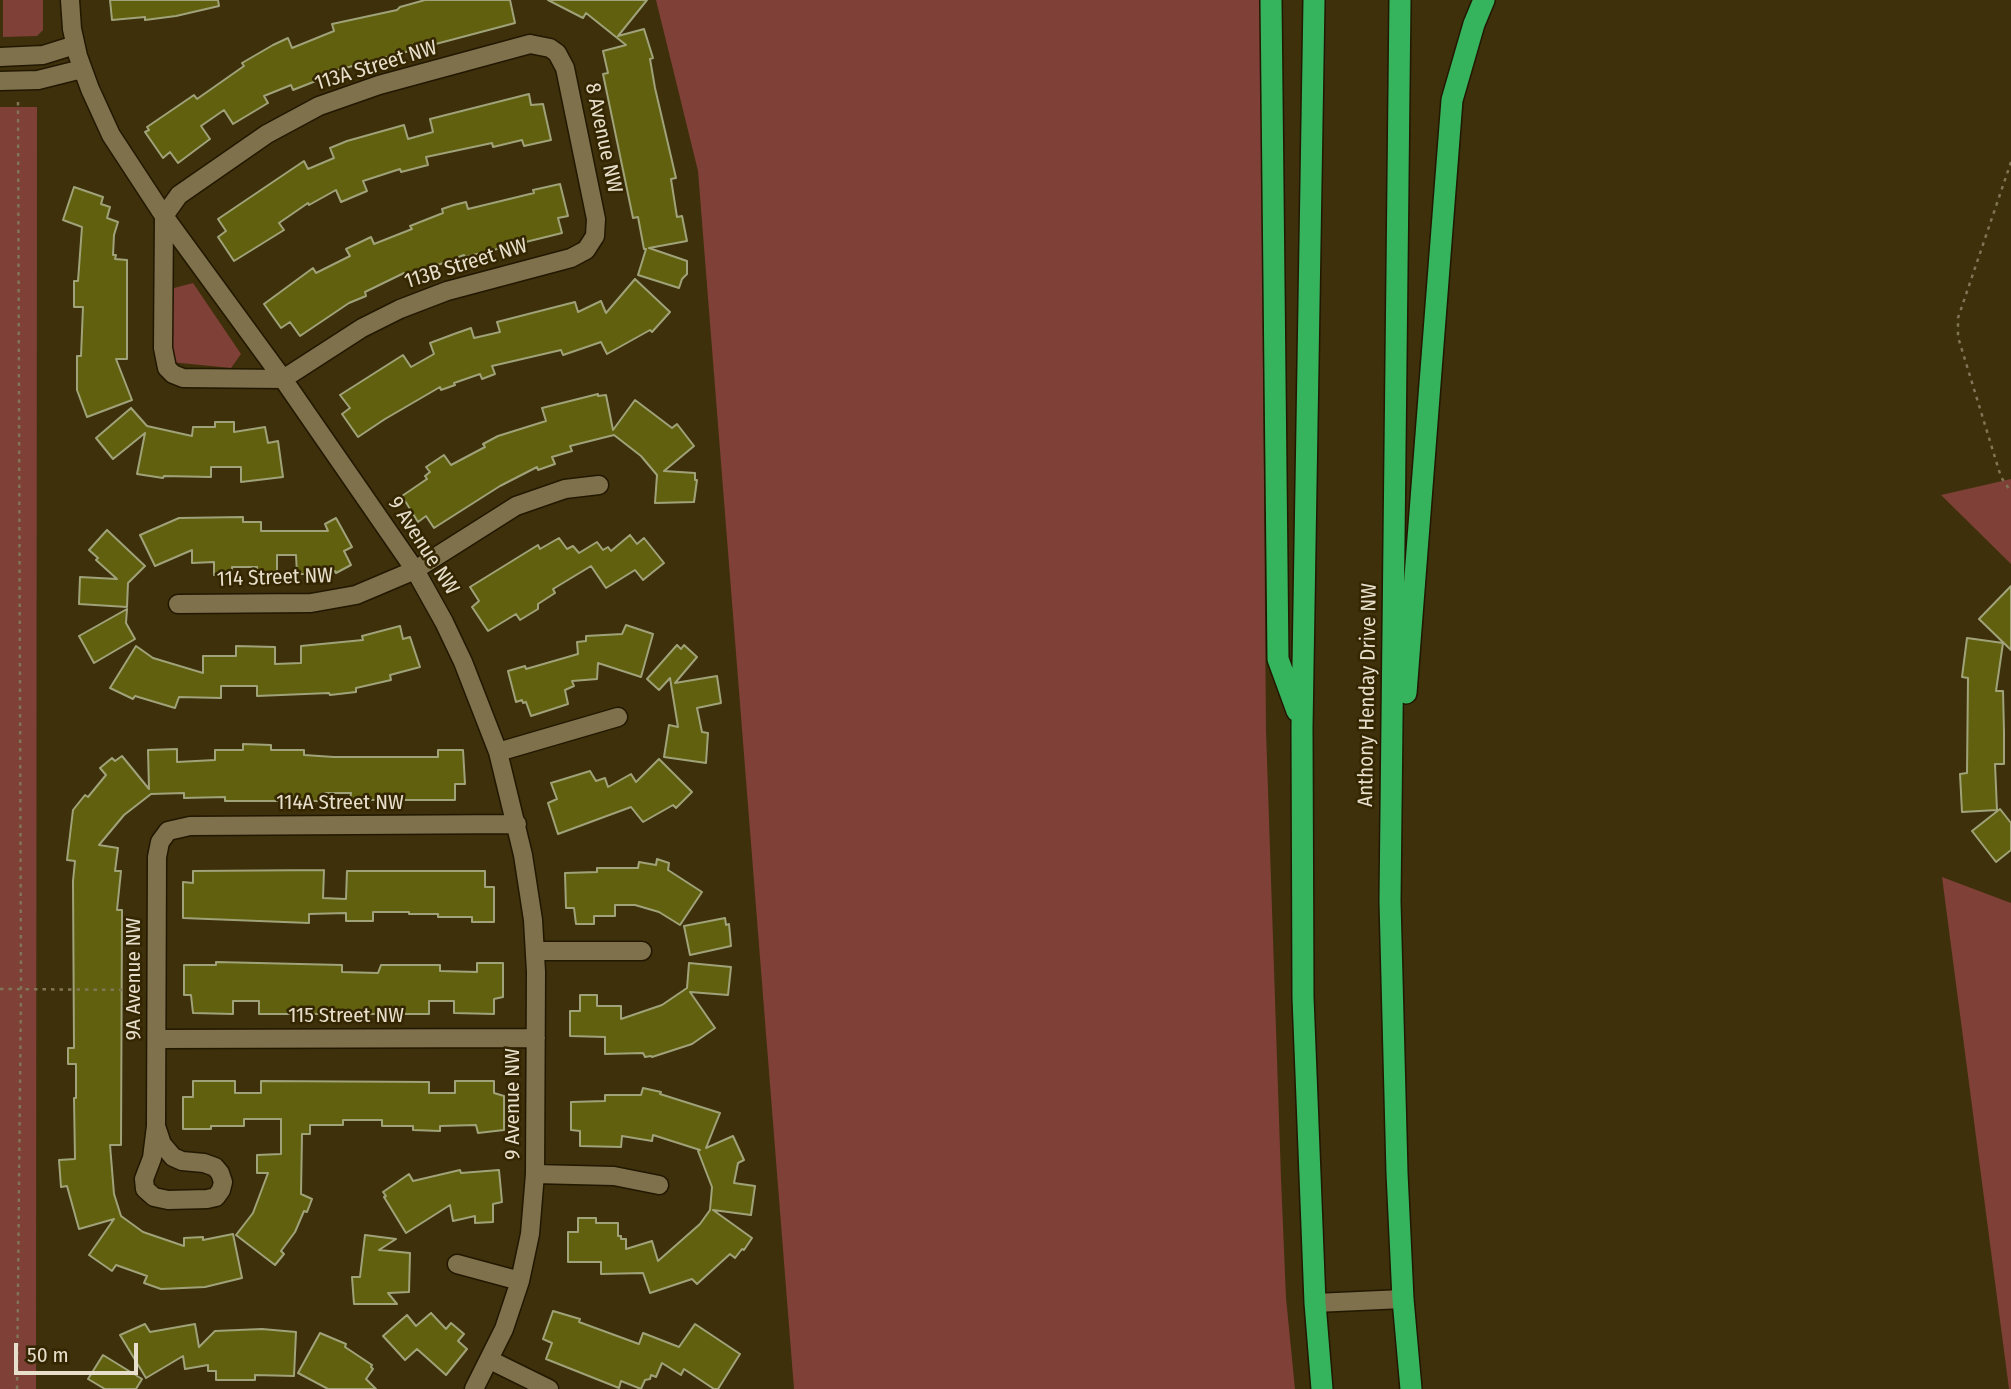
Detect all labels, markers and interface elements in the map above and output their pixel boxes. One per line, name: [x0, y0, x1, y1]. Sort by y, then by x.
street label: 113A Street NW: [312, 35, 440, 97]
street label: 8 Avenue NW: [579, 81, 627, 195]
street label: 113B Street NW: [402, 233, 530, 295]
street label: 9 Avenue NW: [382, 492, 464, 600]
street label: 114 Street NW: [216, 563, 334, 593]
street label: Anthony Henday Drive NW: [1353, 583, 1383, 807]
street label: 114A Street NW: [276, 790, 404, 816]
street label: 9A Avenue NW: [121, 918, 147, 1040]
street label: 115 Street NW: [288, 1003, 404, 1029]
street label: 9 Avenue NW: [500, 1048, 526, 1160]
scale bar: [18, 1330, 142, 1374]
text: 50 m: [27, 1342, 69, 1368]

